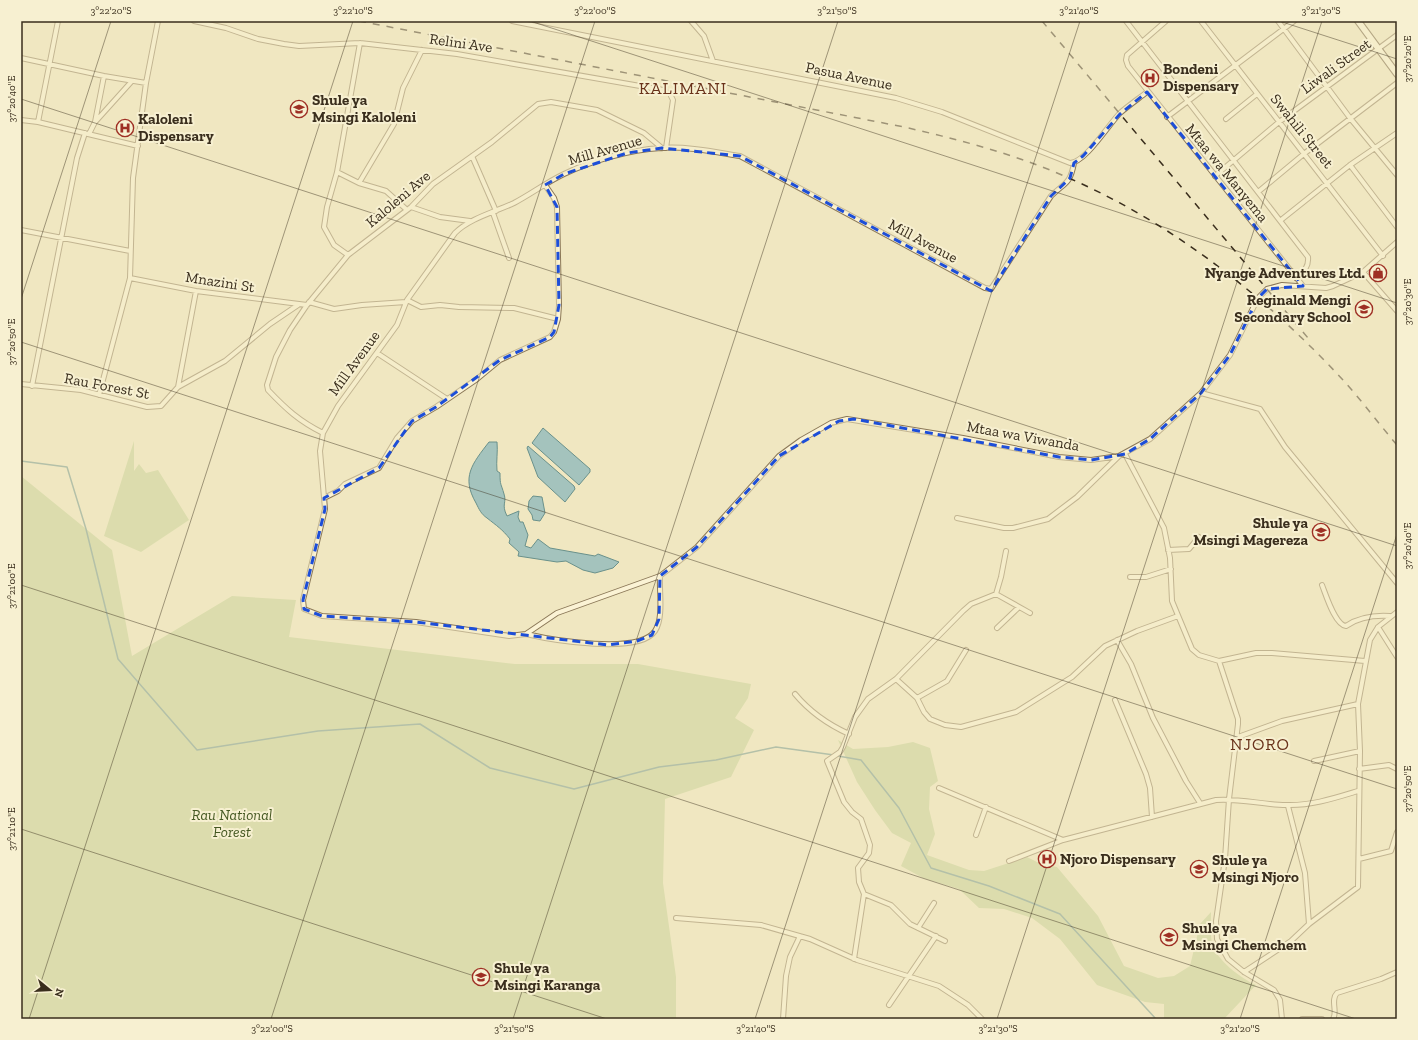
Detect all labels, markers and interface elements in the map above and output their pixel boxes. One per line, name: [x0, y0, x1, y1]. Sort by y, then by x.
text: 3°22'20"S: [90, 5, 132, 17]
text: 3°22'10"S: [333, 5, 373, 17]
text: 3°22'00"S: [574, 5, 616, 17]
text: 3°21'50"S: [817, 5, 857, 17]
text: 3°21'40"S: [1059, 5, 1099, 17]
text: 3°21'30"S: [1301, 5, 1341, 17]
street label: Relini Ave: [428, 30, 494, 56]
street label: Liwali Street: [1298, 34, 1375, 97]
text: 37°20'20"E: [1402, 35, 1414, 82]
street label: Pasua Avenue: [804, 58, 894, 94]
place label: Bondeni Dispensary: [1163, 60, 1239, 95]
hospital icon: Bondeni Dispensary: [1140, 68, 1160, 88]
text: 37°20'40"E: [6, 76, 18, 122]
district label: KALIMANI: [639, 78, 727, 98]
street label: Swahili Street: [1267, 90, 1338, 172]
place label: Shule ya Msingi Kaloleni: [312, 91, 417, 126]
school or university icon: Shule ya Msingi Kaloleni: [289, 99, 309, 119]
place label: Kaloleni Dispensary: [138, 110, 214, 145]
hospital icon: Kaloleni Dispensary: [115, 118, 135, 138]
street label: Mtaa wa Manyema: [1182, 120, 1272, 226]
street label: Mill Avenue: [566, 131, 644, 169]
street label: Kaloleni Ave: [362, 167, 434, 231]
street label: Mill Avenue: [885, 215, 961, 267]
shop icon: Nyange Adventures Ltd.: [1368, 263, 1388, 283]
place label: Nyange Adventures Ltd.: [1205, 264, 1365, 282]
street label: Mnazini St: [184, 268, 256, 296]
text: 37°20'30"E: [1402, 279, 1414, 325]
place label: Reginald Mengi Secondary School: [1234, 291, 1352, 326]
school or university icon: Reginald Mengi Secondary School: [1354, 299, 1374, 319]
text: 37°20'50"E: [6, 318, 18, 365]
street label: Mill Avenue: [324, 327, 384, 399]
street label: Rau Forest St: [63, 369, 152, 403]
street label: Mtaa wa Viwanda: [965, 417, 1081, 455]
place label: Shule ya Msingi Magereza: [1193, 514, 1308, 549]
school or university icon: Shule ya Msingi Magereza: [1311, 522, 1331, 542]
text: 37°20'40"E: [1402, 523, 1414, 569]
text: 37°21'00"E: [6, 563, 18, 609]
district label: NJORO: [1230, 734, 1290, 754]
text: 37°20'50"E: [1402, 765, 1414, 812]
park label: Rau National Forest: [192, 806, 272, 841]
text: 37°21'10"E: [6, 807, 18, 851]
hospital icon: Njoro Dispensary: [1037, 849, 1057, 869]
place label: Njoro Dispensary: [1060, 850, 1176, 868]
place label: Shule ya Msingi Njoro: [1212, 851, 1299, 886]
school or university icon: Shule ya Msingi Njoro: [1189, 859, 1209, 879]
place label: Shule ya Msingi Chemchem: [1182, 919, 1306, 954]
school or university icon: Shule ya Msingi Chemchem: [1159, 927, 1179, 947]
place label: Shule ya Msingi Karanga: [494, 959, 601, 994]
school or university icon: Shule ya Msingi Karanga: [471, 967, 491, 987]
north arrow: [30, 970, 70, 1010]
text: N: [51, 987, 67, 1000]
text: 3°22'00"S: [251, 1023, 293, 1035]
text: 3°21'50"S: [494, 1023, 534, 1035]
text: 3°21'40"S: [736, 1023, 776, 1035]
text: 3°21'30"S: [978, 1023, 1018, 1035]
text: 3°21'20"S: [1220, 1023, 1260, 1035]

